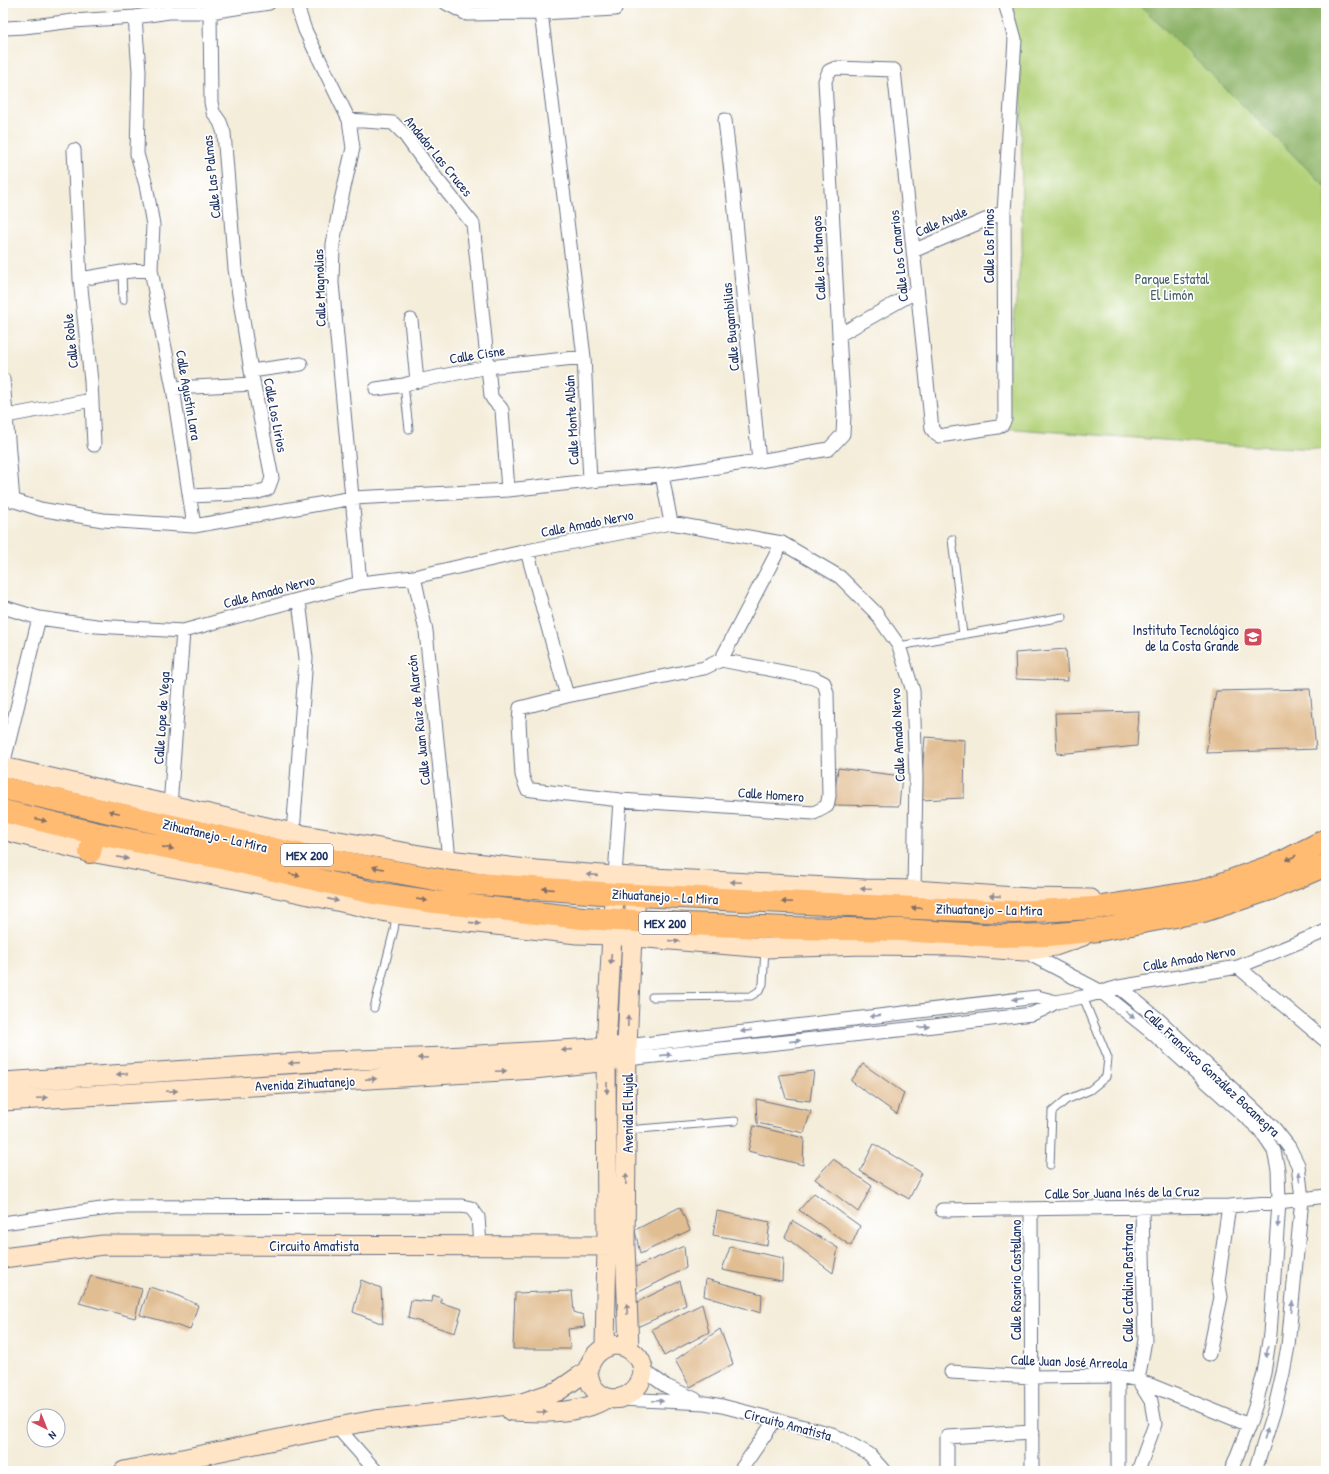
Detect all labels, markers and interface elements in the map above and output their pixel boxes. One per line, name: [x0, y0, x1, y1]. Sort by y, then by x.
street label: Andador Las Cruces: [401, 112, 477, 200]
street label: Calle Las Palmas: [197, 134, 225, 220]
street label: Calle Avale: [912, 201, 970, 241]
street label: Calle Los Canarios: [884, 209, 912, 303]
street label: Calle Los Pinos: [979, 209, 998, 283]
street label: Calle Los Mangos: [806, 215, 831, 301]
street label: Calle Magnolias: [308, 249, 331, 327]
park label: Parque Estatal El Limón: [1135, 269, 1209, 304]
street label: Calle Bugambilias: [717, 282, 744, 372]
street label: Calle Roble: [58, 312, 82, 369]
street label: Calle Cisne: [448, 340, 507, 368]
street label: Calle Agustín Lara: [171, 348, 206, 442]
street label: Calle Monte Albán: [559, 375, 583, 465]
street label: Calle Los Lirios: [259, 376, 293, 454]
street label: Calle Amado Nervo: [539, 505, 635, 541]
street label: Calle Amado Nervo: [221, 570, 317, 612]
place label: Instituto Tecnológico de la Costa Grande: [1133, 620, 1239, 655]
school or university icon: Instituto Tecnológico de la Costa Grande: [1242, 626, 1264, 648]
street label: Calle Juan Ruiz de Alarcón: [402, 654, 434, 786]
street label: Calle Lope de Vega: [148, 670, 175, 765]
street label: Calle Amado Nervo: [885, 687, 909, 782]
street label: Calle Homero: [737, 782, 805, 806]
one-way arrow: [107, 809, 120, 815]
street label: Zihuatanejo - La Mira: [161, 814, 270, 857]
one-way arrow: [35, 818, 47, 824]
road number: MEX 200: [281, 844, 333, 866]
one-way arrow: [162, 845, 174, 851]
one-way arrow: [117, 855, 129, 861]
one-way arrow: [1286, 855, 1297, 861]
one-way arrow: [372, 865, 384, 871]
one-way arrow: [586, 871, 598, 878]
one-way arrow: [289, 872, 301, 878]
one-way arrow: [730, 879, 742, 886]
street label: Zihuatanejo - La Mira: [611, 884, 719, 909]
one-way arrow: [542, 886, 554, 893]
one-way arrow: [859, 886, 872, 892]
one-way arrow: [989, 892, 1001, 899]
one-way arrow: [326, 898, 339, 904]
one-way arrow: [416, 898, 429, 904]
one-way arrow: [780, 899, 793, 905]
street label: Zihuatanejo - La Mira: [935, 899, 1043, 920]
one-way arrow: [910, 905, 923, 911]
road number: MEX 200: [639, 912, 691, 934]
one-way arrow: [469, 920, 481, 926]
one-way arrow: [668, 937, 680, 944]
street label: Calle Amado Nervo: [1141, 940, 1237, 976]
one-way arrow: [608, 953, 614, 966]
one-way arrow: [1012, 996, 1024, 1002]
street label: Calle Francisco González Bocanegra: [1139, 1004, 1285, 1141]
one-way arrow: [1125, 1011, 1136, 1020]
one-way arrow: [869, 1013, 881, 1019]
one-way arrow: [625, 1014, 631, 1027]
one-way arrow: [918, 1024, 930, 1030]
one-way arrow: [740, 1028, 752, 1035]
one-way arrow: [789, 1038, 801, 1044]
one-way arrow: [561, 1046, 573, 1053]
one-way arrow: [660, 1052, 672, 1058]
one-way arrow: [416, 1055, 429, 1061]
one-way arrow: [288, 1060, 300, 1067]
one-way arrow: [495, 1068, 507, 1075]
one-way arrow: [116, 1071, 128, 1078]
street label: Avenida Zihuatanejo: [255, 1071, 356, 1096]
street label: Avenida El Hujal: [618, 1073, 638, 1153]
one-way arrow: [365, 1075, 377, 1082]
one-way arrow: [604, 1082, 610, 1095]
one-way arrow: [166, 1087, 178, 1094]
one-way arrow: [36, 1095, 48, 1102]
one-way arrow: [1296, 1171, 1303, 1183]
one-way arrow: [623, 1172, 629, 1185]
street label: Calle Sor Juana Inés de la Cruz: [1044, 1181, 1200, 1203]
one-way arrow: [1274, 1216, 1281, 1228]
street label: Calle Rosario Castellano: [1006, 1219, 1025, 1340]
street label: Calle Catalina Pastrana: [1118, 1223, 1137, 1342]
street label: Circuito Amatista: [269, 1236, 359, 1255]
one-way arrow: [1288, 1301, 1295, 1313]
one-way arrow: [624, 1303, 631, 1315]
one-way arrow: [1264, 1346, 1270, 1358]
street label: Calle Juan José Arreola: [1010, 1349, 1128, 1373]
one-way arrow: [652, 1397, 664, 1404]
street label: Circuito Amatista: [742, 1403, 834, 1445]
north arrow: [26, 1408, 66, 1448]
one-way arrow: [536, 1409, 549, 1415]
one-way arrow: [1264, 1427, 1270, 1439]
text: N: [46, 1428, 60, 1443]

